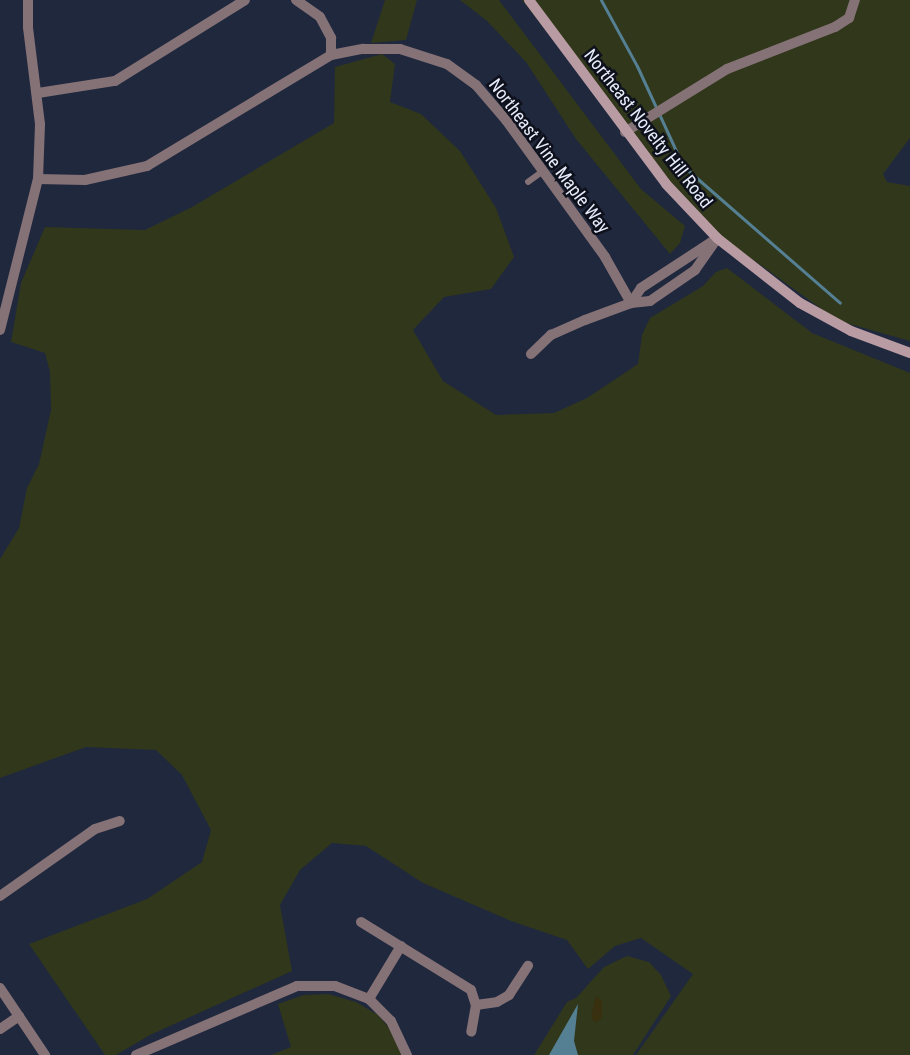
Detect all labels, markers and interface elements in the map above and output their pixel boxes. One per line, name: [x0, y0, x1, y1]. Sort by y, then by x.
street label: Northeast Novelty Hill Road: [579, 45, 717, 213]
street label: Northeast Vine Maple Way: [484, 75, 614, 237]

